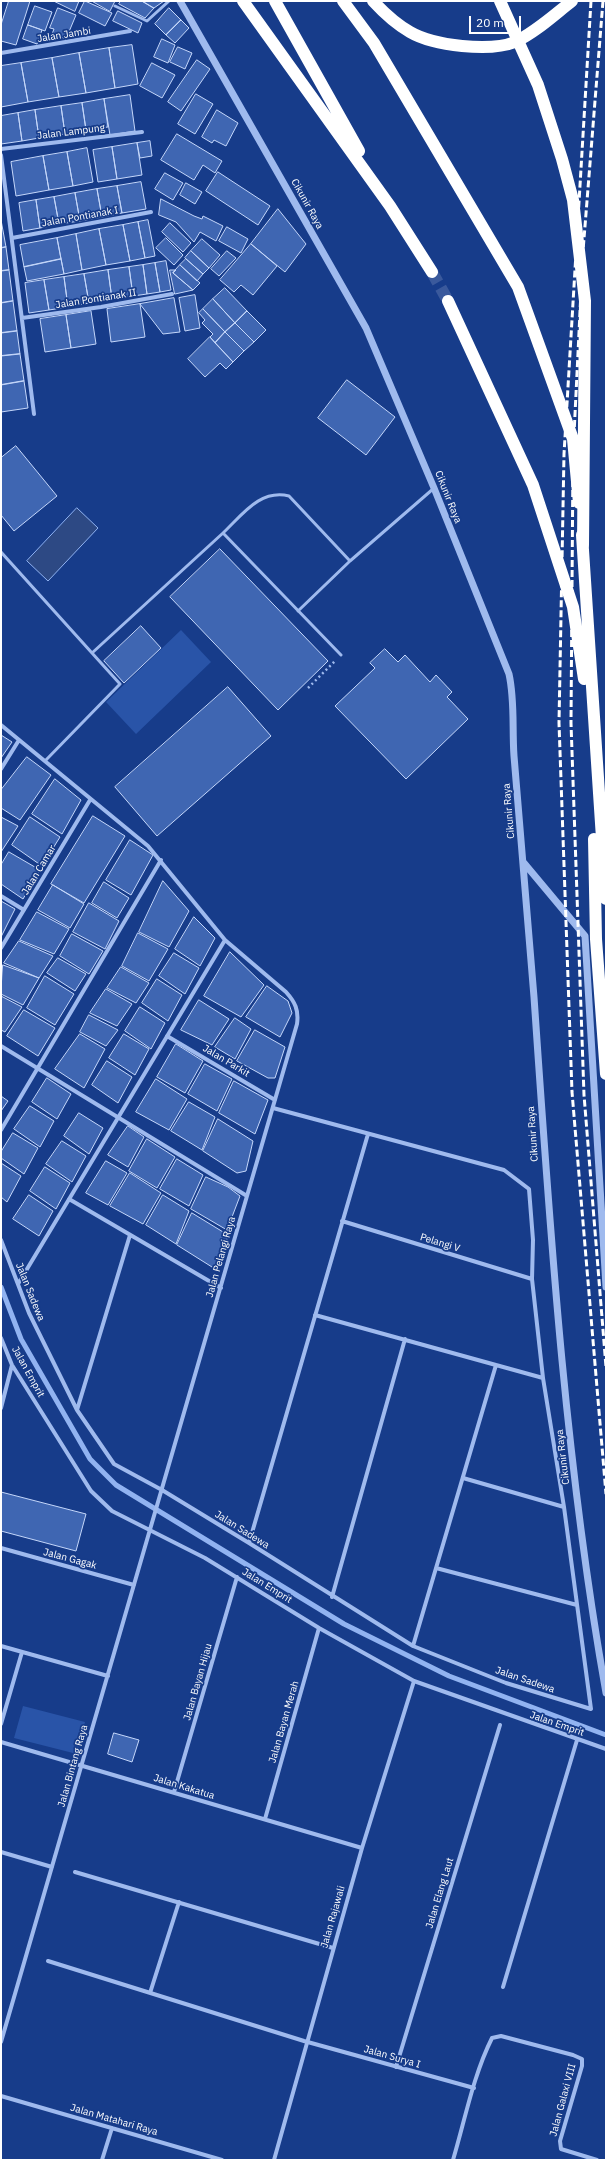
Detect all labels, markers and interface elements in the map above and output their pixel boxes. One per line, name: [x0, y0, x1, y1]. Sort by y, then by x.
scale bar: [471, 8, 523, 34]
text: 20 m: [476, 15, 504, 30]
street label: Jalan Jambi: [36, 25, 92, 45]
street label: Jalan Lampung: [36, 122, 106, 142]
street label: Cikunir Raya: [288, 177, 326, 231]
street label: Jalan Pontianak I: [41, 204, 119, 230]
street label: Jalan Pontianak II: [55, 287, 137, 311]
street label: Cikunir Raya: [432, 469, 464, 525]
street label: Cikunir Raya: [501, 783, 517, 839]
street label: Jalan Camar: [19, 843, 59, 897]
street label: Jalan Parkit: [200, 1042, 252, 1080]
street label: Cikunir Raya: [525, 1106, 541, 1162]
street label: Jalan Pelangi Raya: [204, 1215, 238, 1299]
street label: Pelangi V: [418, 1231, 462, 1255]
street label: Jalan Sadewa: [13, 1261, 47, 1323]
street label: Jalan Emprit: [9, 1344, 47, 1400]
street label: Cikunir Raya: [554, 1429, 572, 1485]
street label: Jalan Sadewa: [213, 1509, 271, 1551]
street label: Jalan Gagak: [42, 1546, 98, 1572]
street label: Jalan Emprit: [240, 1566, 294, 1606]
street label: Jalan Bayan Hijau: [181, 1642, 215, 1722]
street label: Jalan Sadewa: [494, 1664, 556, 1696]
street label: Jalan Bayan Merah: [267, 1680, 301, 1764]
street label: Jalan Emprit: [528, 1709, 586, 1739]
street label: Jalan Bintang Raya: [55, 1723, 91, 1809]
street label: Jalan Kakatua: [152, 1772, 216, 1802]
street label: Jalan Elang Laut: [424, 1856, 456, 1930]
street label: Jalan Rajawali: [318, 1885, 348, 1949]
street label: Jalan Surya I: [362, 2043, 422, 2071]
street label: Jalan Galaxi VIII: [548, 2062, 578, 2138]
street label: Jalan Matahari Raya: [69, 2102, 159, 2138]

